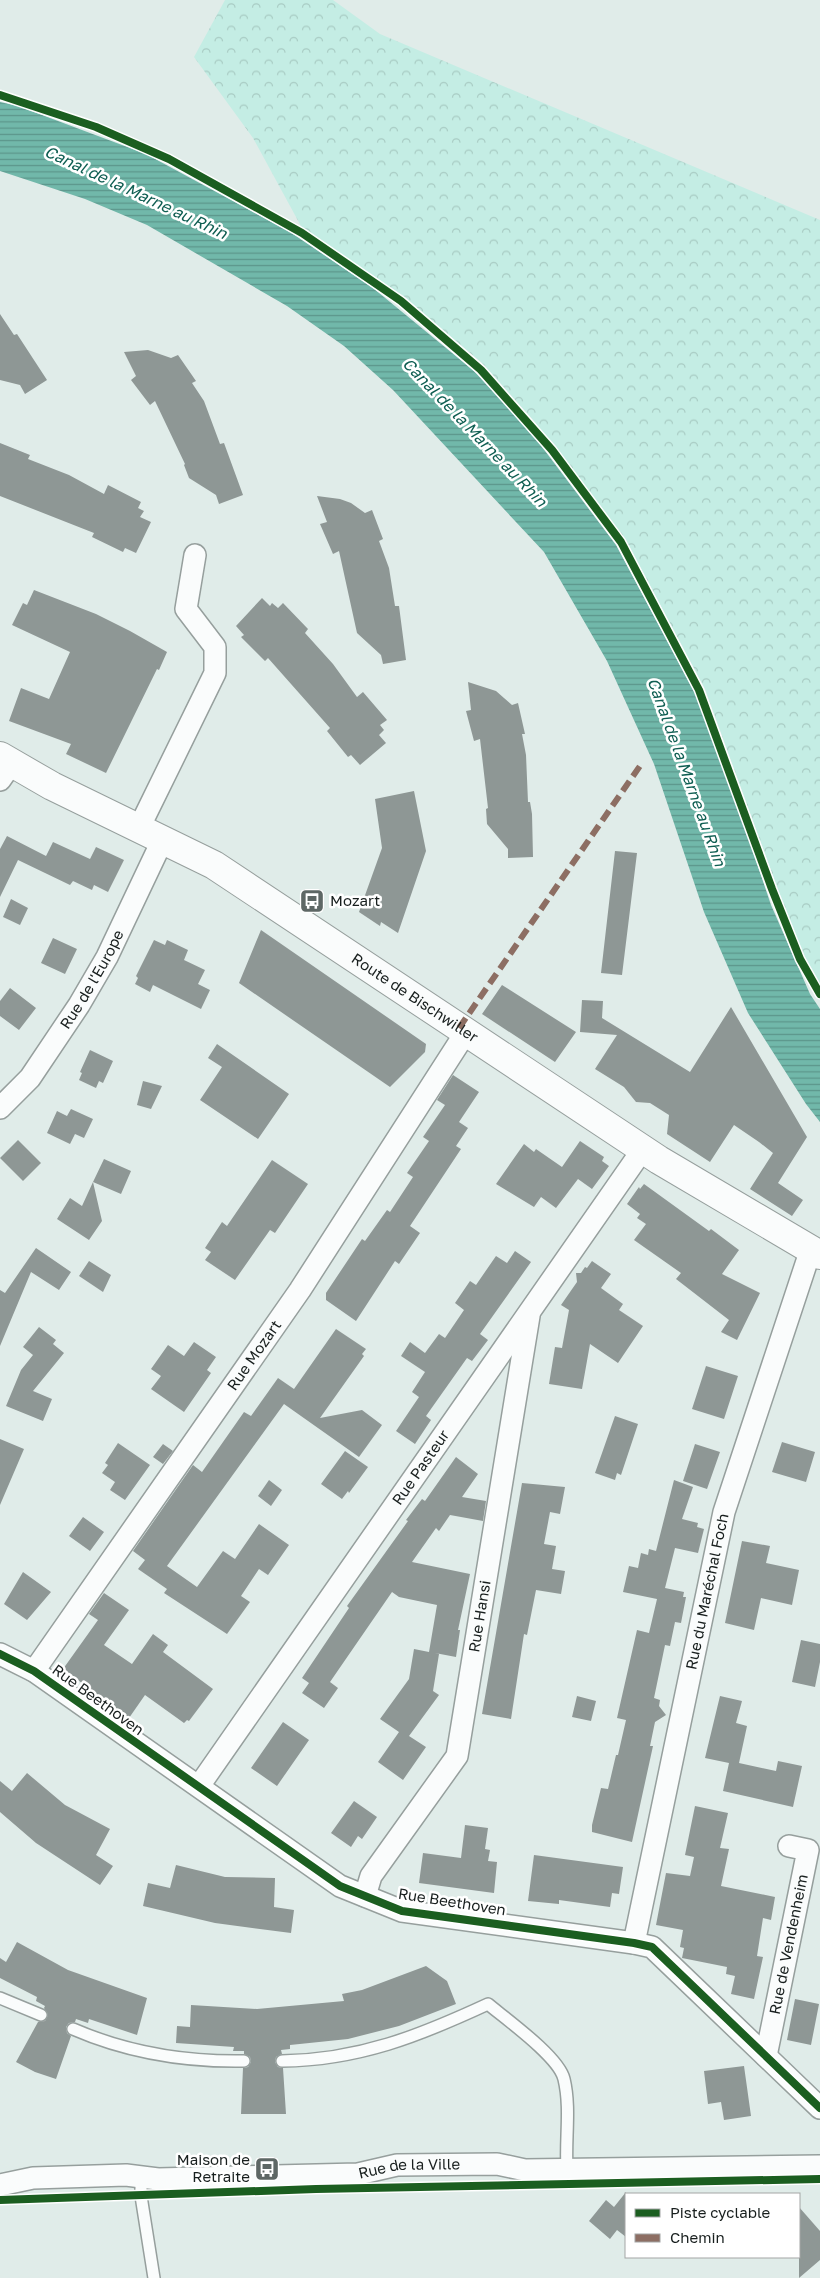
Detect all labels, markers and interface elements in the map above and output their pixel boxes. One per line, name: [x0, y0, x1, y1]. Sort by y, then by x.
water label: Canal de la Marne au Rhin: [42, 141, 231, 244]
water label: Canal de la Marne au Rhin: [399, 354, 552, 511]
water label: Canal de la Marne au Rhin: [644, 675, 731, 870]
bus stop icon: Mozart: [299, 888, 325, 914]
place label: Mozart: [330, 891, 380, 909]
street label: Rue de l'Europe: [56, 926, 127, 1032]
street label: Route de Bischwiller: [349, 949, 482, 1046]
street label: Rue Mozart: [223, 1316, 284, 1393]
street label: Rue Pasteur: [388, 1426, 452, 1508]
street label: Rue du Maréchal Foch: [681, 1512, 731, 1671]
street label: Rue Hansi: [464, 1579, 494, 1653]
street label: Rue Beethoven: [49, 1660, 148, 1738]
street label: Rue de Vendenheim: [765, 1872, 811, 2016]
street label: Rue Beethoven: [397, 1884, 507, 1918]
place label: Maison de Retraite: [177, 2150, 250, 2185]
street label: Rue de la Ville: [356, 2154, 460, 2182]
bus stop icon: Maison de Retraite: [254, 2156, 280, 2182]
legend: [625, 2193, 800, 2258]
text: Piste cyclable: [670, 2203, 771, 2221]
text: Chemin: [670, 2228, 725, 2246]

